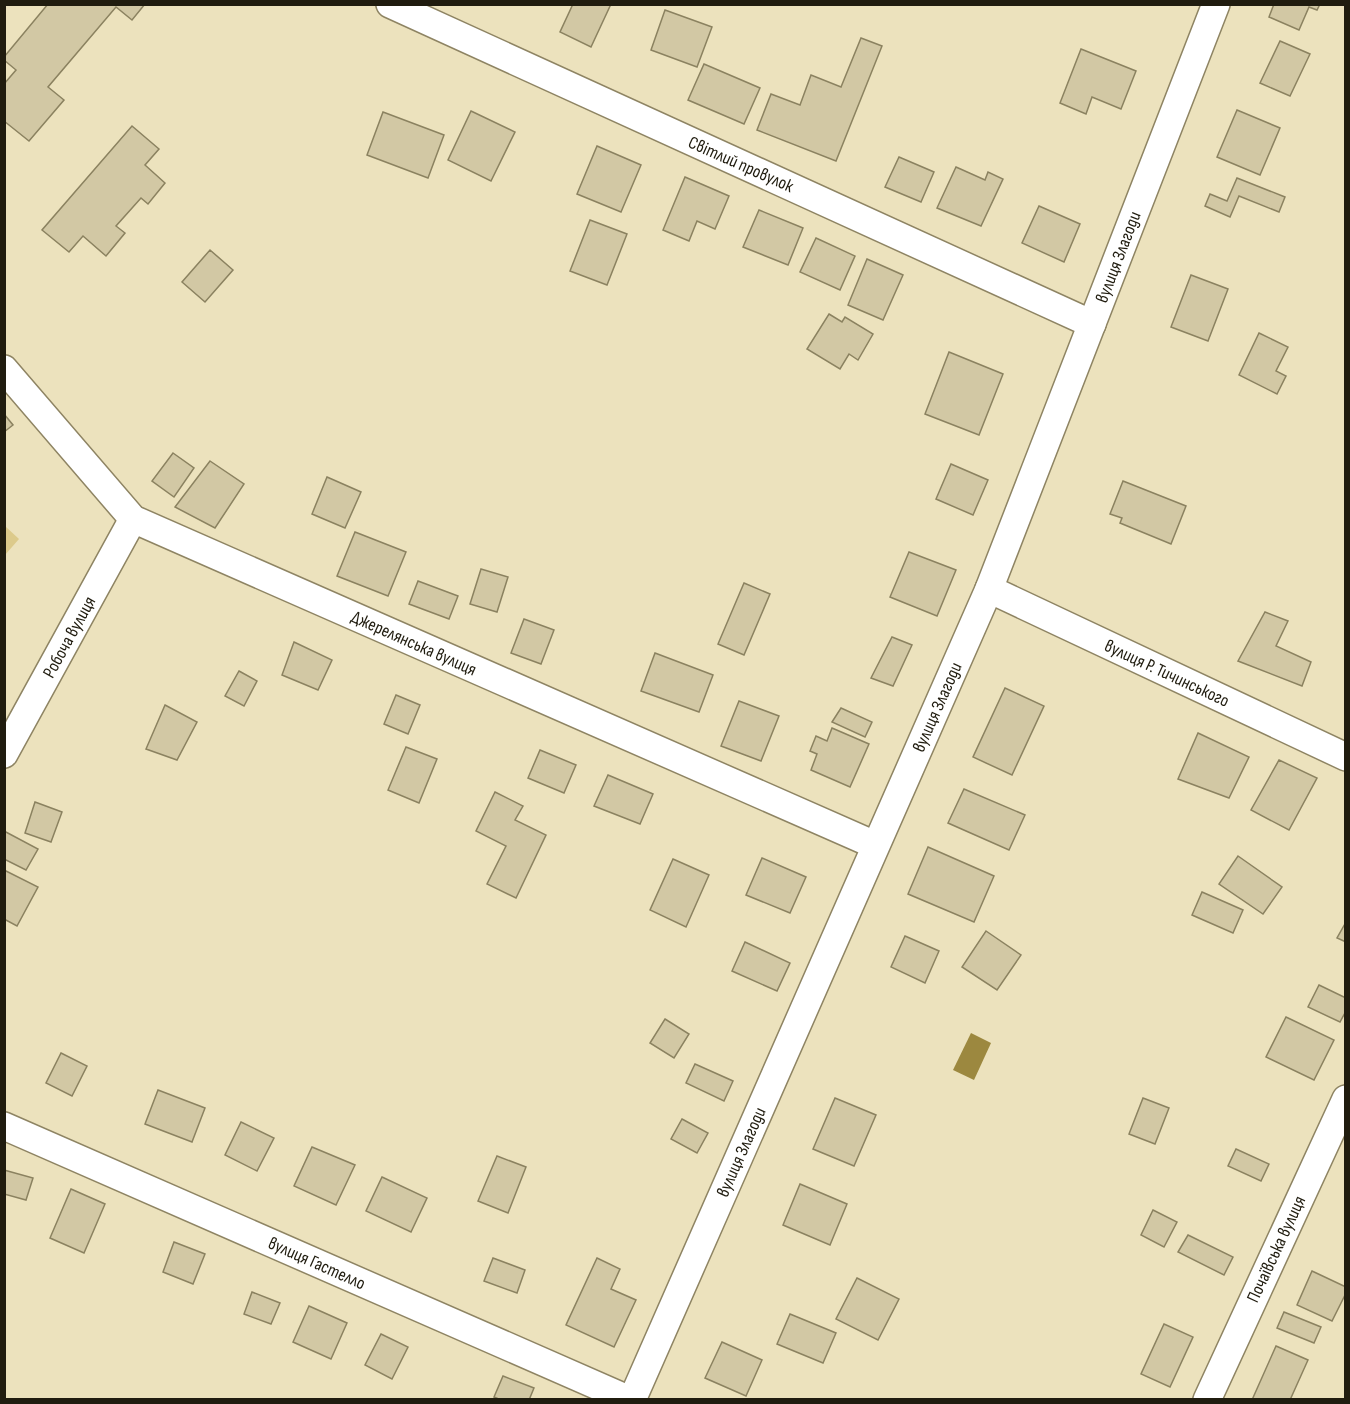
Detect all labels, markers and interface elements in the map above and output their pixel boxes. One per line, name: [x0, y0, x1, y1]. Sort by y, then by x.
street label: Світлий провулок: [685, 132, 797, 197]
street label: вулиця Злагоди: [1091, 209, 1145, 306]
street label: Робоча вулиця: [38, 593, 100, 682]
street label: Джерелянська вулиця: [348, 606, 480, 681]
street label: вулиця Р. Тичинського: [1101, 635, 1233, 712]
street label: вулиця Злагоди: [908, 659, 967, 755]
street label: вулиця Злагоди: [712, 1104, 771, 1200]
street label: Почаївська вулиця: [1243, 1193, 1310, 1306]
street label: вулиця Гастелло: [265, 1233, 369, 1294]

